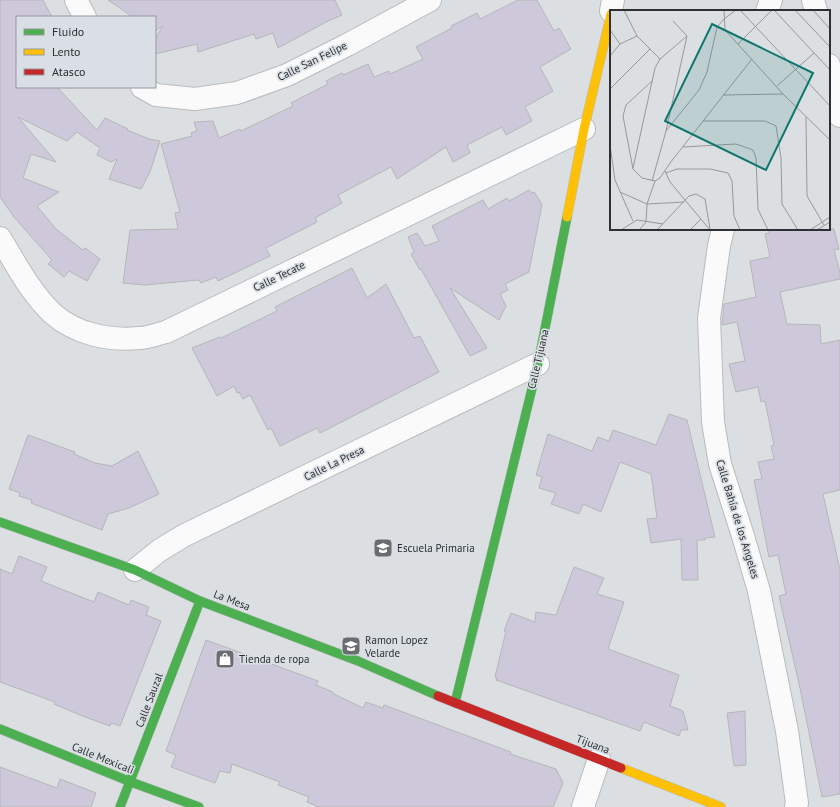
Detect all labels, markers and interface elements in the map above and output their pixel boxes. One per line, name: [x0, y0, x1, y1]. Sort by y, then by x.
inset map: [610, 10, 830, 230]
legend: [16, 16, 156, 88]
text: Fluido: [52, 24, 84, 39]
street label: Calle San Felipe: [275, 38, 349, 84]
text: Lento: [52, 44, 81, 59]
text: Atasco: [52, 64, 85, 79]
street label: Calle Tecate: [251, 257, 308, 295]
street label: Calle Tijuana: [524, 328, 552, 390]
street label: Calle La Presa: [301, 442, 367, 484]
street label: Calle Bahía de los Angeles: [713, 458, 763, 581]
school or university icon: Escuela Primaria: [372, 537, 394, 559]
place label: Escuela Primaria: [397, 541, 475, 555]
street label: La Mesa: [212, 587, 252, 613]
place label: Ramon Lopez Velarde: [364, 633, 428, 660]
school or university icon: Ramon Lopez Velarde: [340, 635, 362, 657]
shop icon: Tienda de ropa: [214, 648, 236, 670]
place label: Tienda de ropa: [239, 652, 309, 666]
street label: Calle Sauzal: [132, 670, 166, 729]
street label: Tijuana: [574, 731, 612, 757]
street label: Calle Mexicali: [70, 739, 136, 777]

